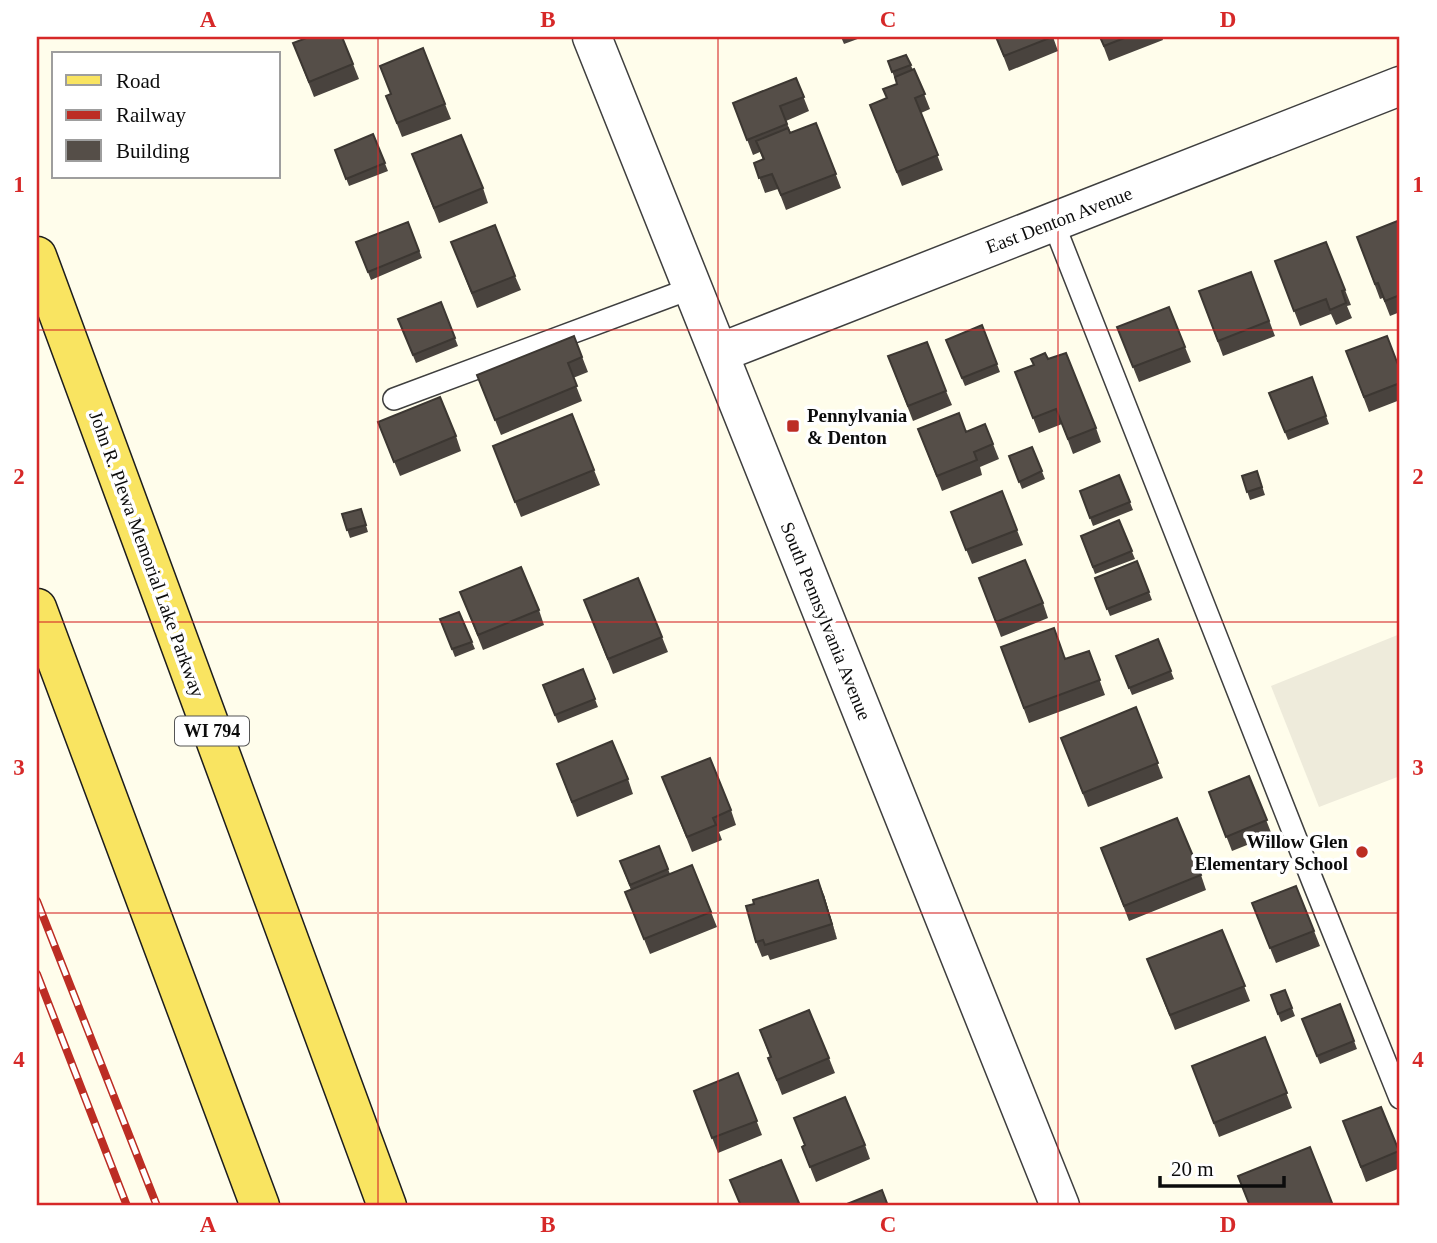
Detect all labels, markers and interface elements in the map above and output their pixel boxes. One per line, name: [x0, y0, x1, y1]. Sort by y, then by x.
text: A: [200, 7, 217, 32]
text: B: [540, 7, 556, 32]
text: C: [880, 7, 896, 32]
text: D: [1220, 7, 1236, 32]
legend: [52, 52, 280, 178]
text: Road: [116, 69, 161, 93]
text: Railway: [116, 103, 186, 127]
text: Building: [116, 139, 190, 163]
text: 1: [13, 172, 25, 197]
text: 1: [1412, 172, 1424, 197]
street label: East Denton Avenue: [983, 182, 1135, 258]
place label: Pennylvania & Denton: [807, 405, 908, 448]
street label: John R. Plewa Memorial Lake Parkway: [85, 408, 209, 700]
marker: Pennylvania & Denton: [785, 418, 801, 434]
text: 2: [13, 464, 25, 489]
text: 2: [1412, 464, 1424, 489]
street label: South Pennsylvania Avenue: [777, 519, 875, 723]
road number: WI 794: [175, 716, 249, 746]
text: 3: [13, 755, 25, 780]
text: 3: [1412, 755, 1424, 780]
place label: Willow Glen Elementary School: [1194, 831, 1348, 874]
marker: Willow Glen Elementary School: [1354, 844, 1370, 860]
text: 4: [13, 1047, 25, 1072]
text: 4: [1412, 1047, 1424, 1072]
scale bar: [1160, 1145, 1285, 1189]
text: 20 m: [1171, 1157, 1214, 1181]
text: A: [200, 1212, 217, 1237]
text: B: [540, 1212, 556, 1237]
text: C: [880, 1212, 896, 1237]
text: D: [1220, 1212, 1236, 1237]

